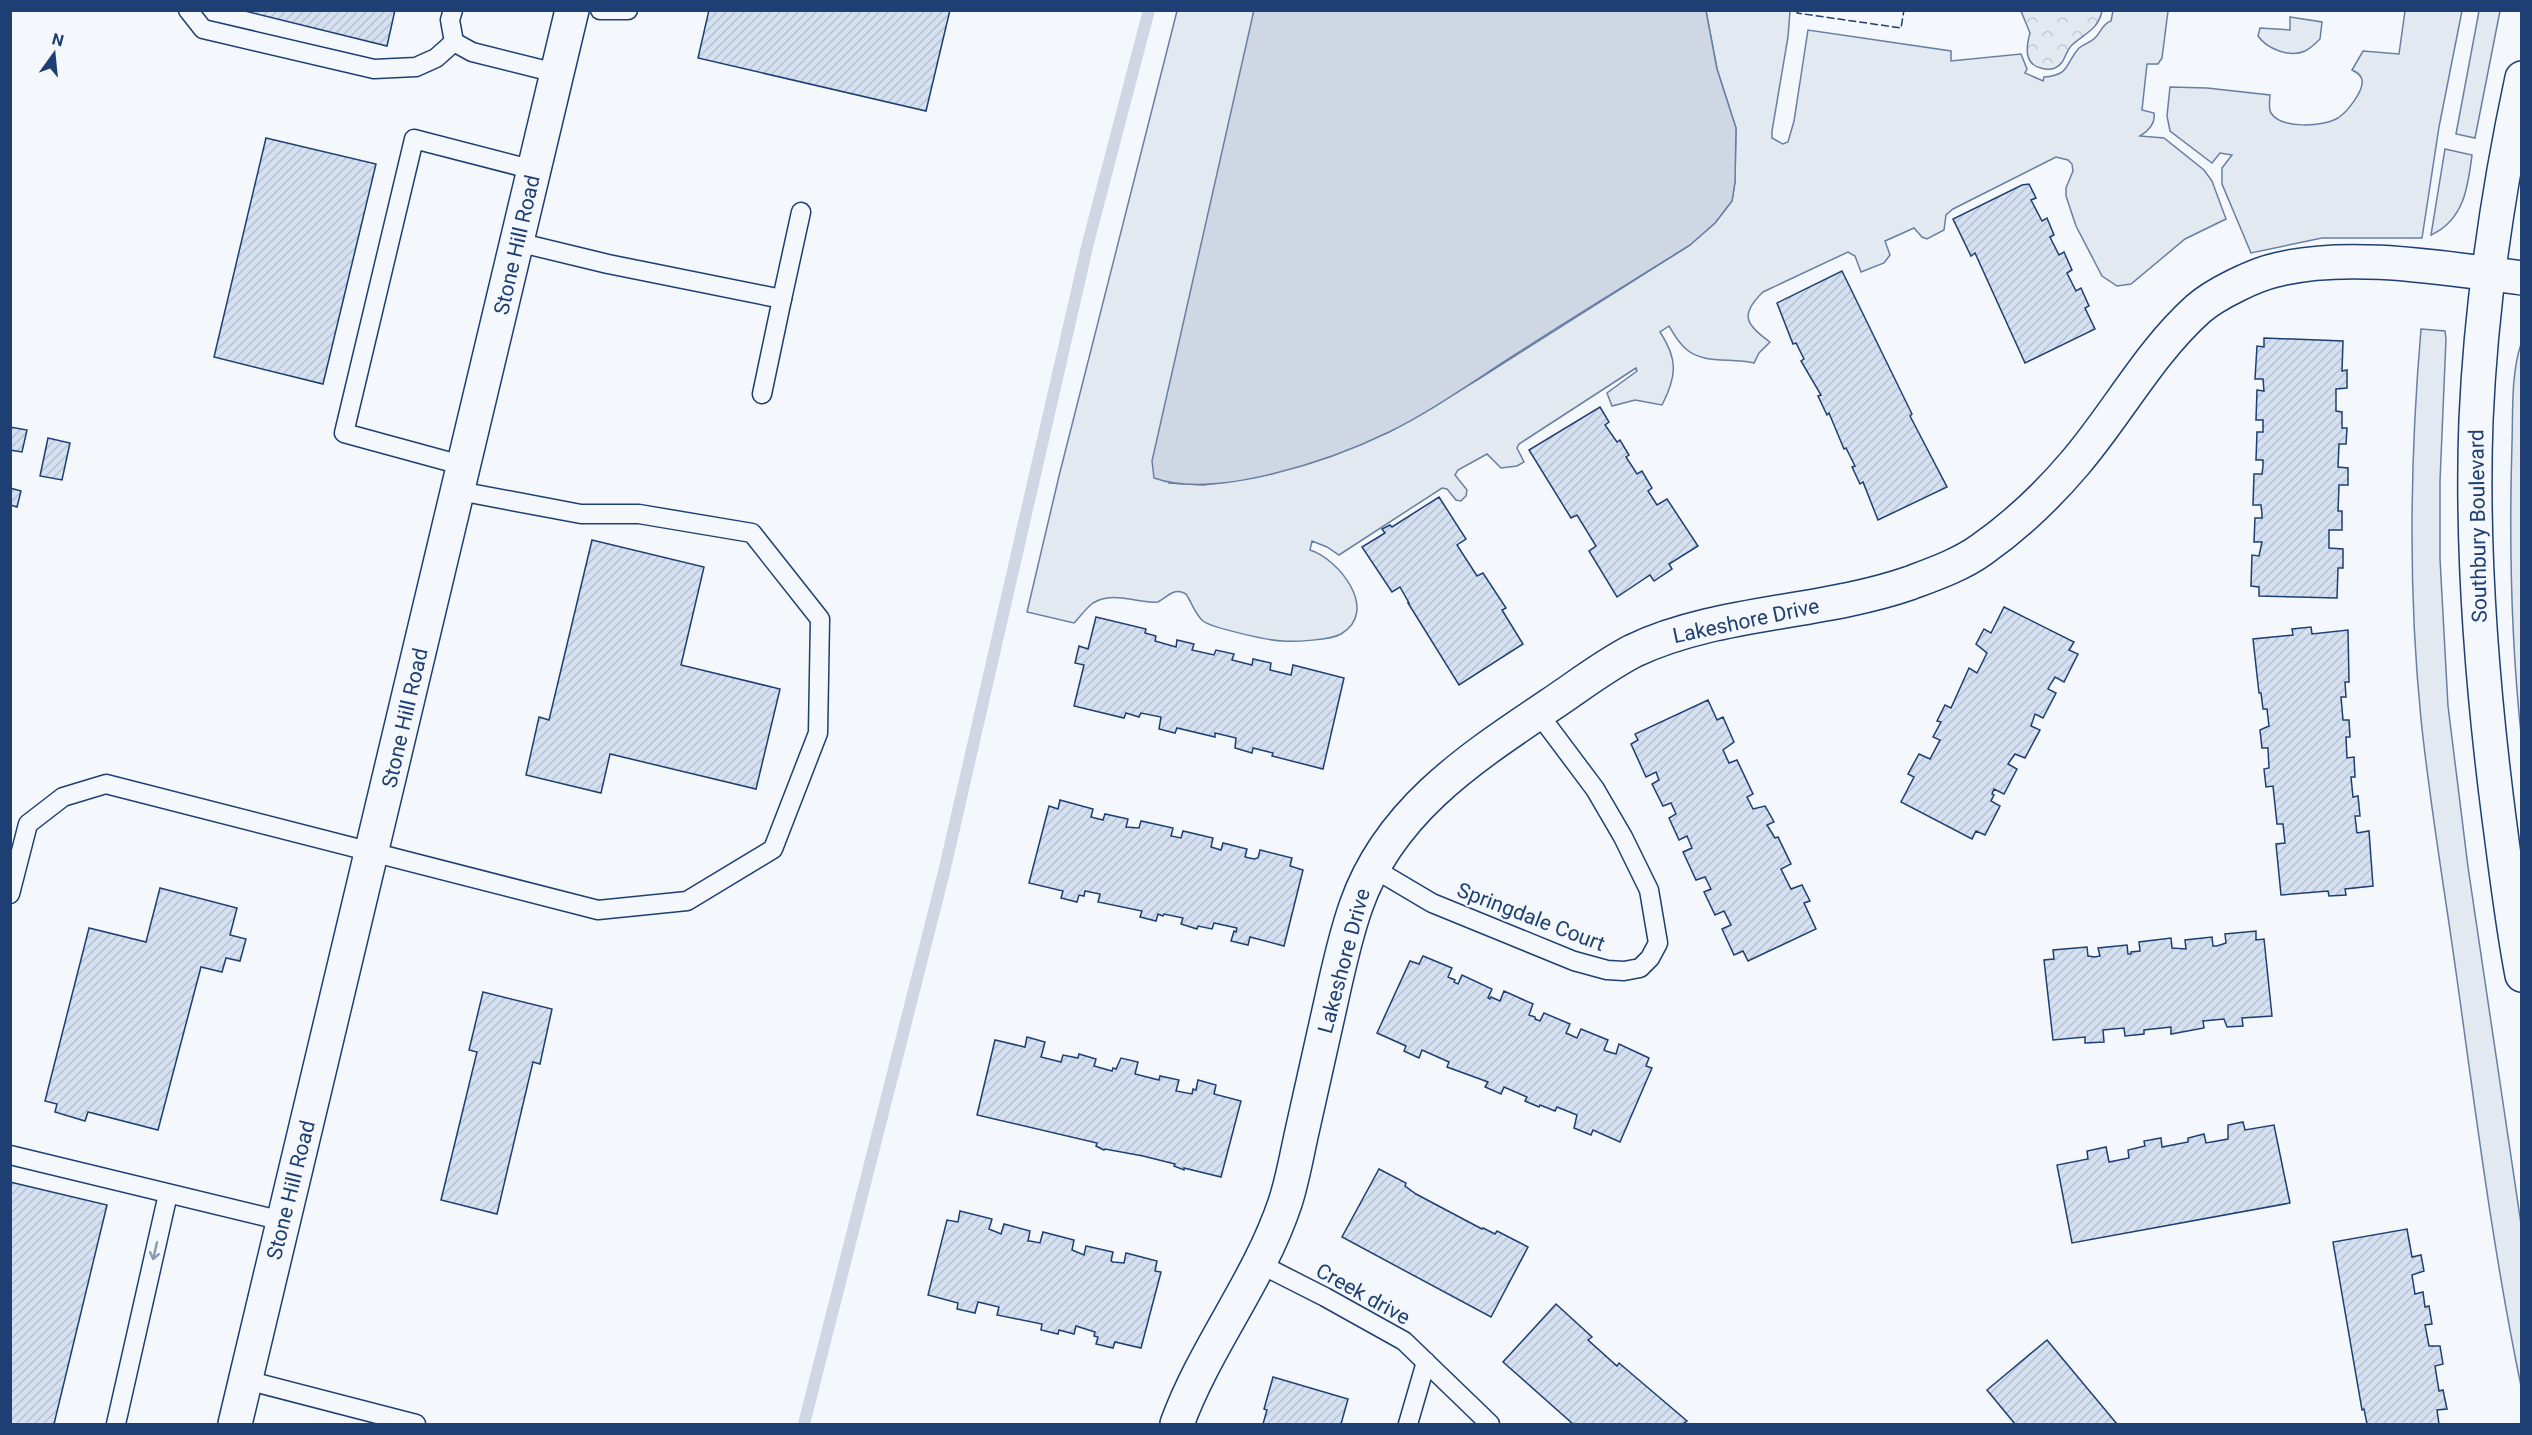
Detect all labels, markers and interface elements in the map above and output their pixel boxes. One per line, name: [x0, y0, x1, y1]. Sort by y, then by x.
north arrow: [24, 24, 84, 84]
text: N: [50, 29, 66, 51]
street label: Stone Hill Road: [489, 173, 545, 317]
street label: Southbury Boulevard: [2464, 429, 2492, 623]
street label: Lakeshore Drive: [1671, 594, 1821, 648]
street label: Stone Hill Road: [377, 646, 433, 790]
street label: Springdale Court: [1454, 878, 1608, 956]
street label: Lakeshore Drive: [1313, 886, 1375, 1036]
street label: Stone Hill Road: [262, 1118, 320, 1262]
one-way arrow: [149, 1241, 161, 1260]
street label: Creek drive: [1312, 1258, 1414, 1330]

